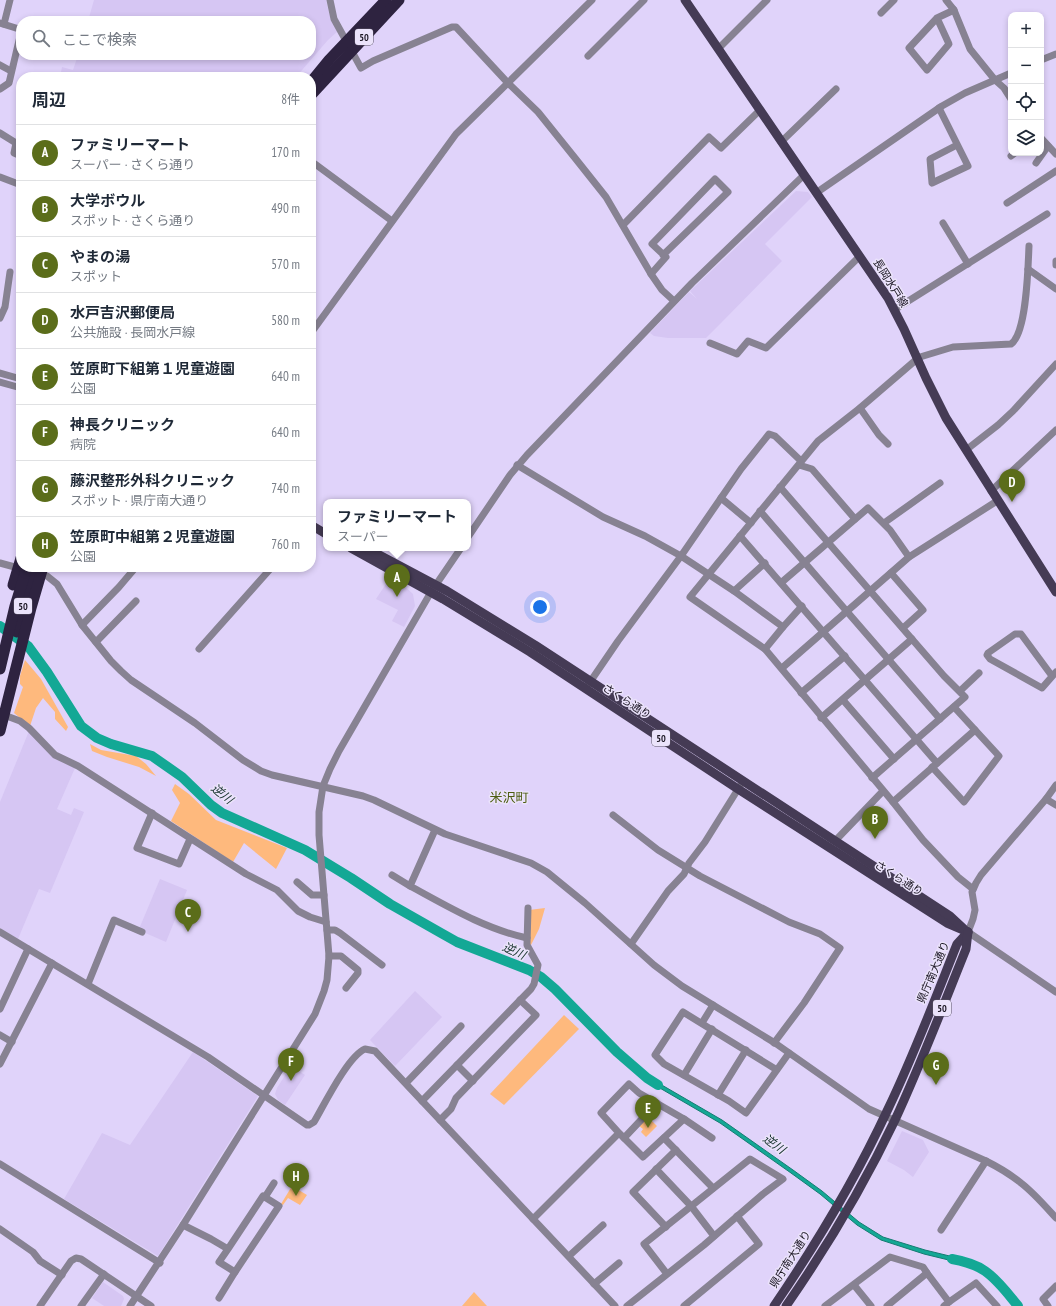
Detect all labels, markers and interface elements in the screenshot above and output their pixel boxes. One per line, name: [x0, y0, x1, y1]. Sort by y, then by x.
map controls: [1008, 12, 1044, 156]
button: +: [1008, 12, 1044, 48]
search box: [16, 16, 316, 60]
icon: search: [30, 27, 52, 49]
road number: 50: [355, 29, 373, 45]
text: ここで検索: [62, 30, 137, 49]
button: −: [1008, 48, 1044, 84]
button: locate: [1008, 84, 1044, 120]
text: 周辺: [32, 89, 66, 111]
text: 8件: [281, 91, 300, 108]
button: layers: [1008, 120, 1044, 156]
text: ファミリーマート: [70, 135, 190, 154]
text: A: [42, 144, 48, 161]
text: 170 m: [271, 144, 300, 161]
text: スーパー · さくら通り: [70, 156, 195, 173]
text: 大学ボウル: [70, 191, 145, 210]
text: B: [42, 200, 48, 217]
text: 490 m: [271, 200, 300, 217]
text: スポット · さくら通り: [70, 212, 195, 229]
text: やまの湯: [70, 247, 130, 266]
text: C: [42, 256, 48, 273]
text: 570 m: [271, 256, 300, 273]
street label: 長岡水戸線: [870, 256, 912, 310]
text: スポット: [70, 268, 122, 285]
text: 水戸吉沢郵便局: [70, 303, 175, 322]
text: D: [42, 312, 48, 329]
text: 580 m: [271, 312, 300, 329]
text: 公共施設 · 長岡水戸線: [70, 324, 195, 341]
text: 笠原町下組第１児童遊園: [70, 359, 235, 378]
text: E: [42, 368, 48, 385]
text: 640 m: [271, 368, 300, 385]
text: 公園: [70, 380, 96, 397]
text: 神長クリニック: [70, 415, 175, 434]
text: F: [42, 424, 48, 441]
text: 640 m: [271, 424, 300, 441]
text: 病院: [70, 436, 96, 453]
pin: D: [999, 469, 1025, 502]
text: 藤沢整形外科クリニック: [70, 471, 235, 490]
text: G: [42, 480, 48, 497]
text: 740 m: [271, 480, 300, 497]
text: スポット · 県庁南大通り: [70, 492, 208, 509]
popup: [323, 499, 471, 551]
text: ファミリーマート: [337, 507, 457, 526]
text: 笠原町中組第２児童遊園: [70, 527, 235, 546]
text: スーパー: [337, 528, 389, 545]
text: H: [42, 536, 48, 553]
text: 760 m: [271, 536, 300, 553]
text: 公園: [70, 548, 96, 565]
pin: A: [384, 564, 410, 597]
your location: [530, 597, 550, 617]
road number: 50: [14, 598, 32, 614]
street label: さくら通り: [600, 680, 654, 722]
road number: 50: [652, 730, 670, 746]
water label: 逆川: [208, 780, 238, 808]
district label: 米沢町: [489, 789, 529, 806]
pin: B: [862, 806, 888, 839]
street label: さくら通り: [872, 857, 926, 899]
pin: C: [175, 899, 201, 932]
water label: 逆川: [500, 939, 530, 963]
street label: 県庁南大通り: [914, 939, 952, 1005]
road number: 50: [933, 1000, 951, 1016]
pin: F: [278, 1048, 304, 1081]
pin: G: [923, 1052, 949, 1085]
pin: E: [635, 1095, 661, 1128]
water label: 逆川: [760, 1130, 790, 1158]
pin: H: [283, 1163, 309, 1196]
street label: 県庁南大通り: [766, 1228, 814, 1290]

